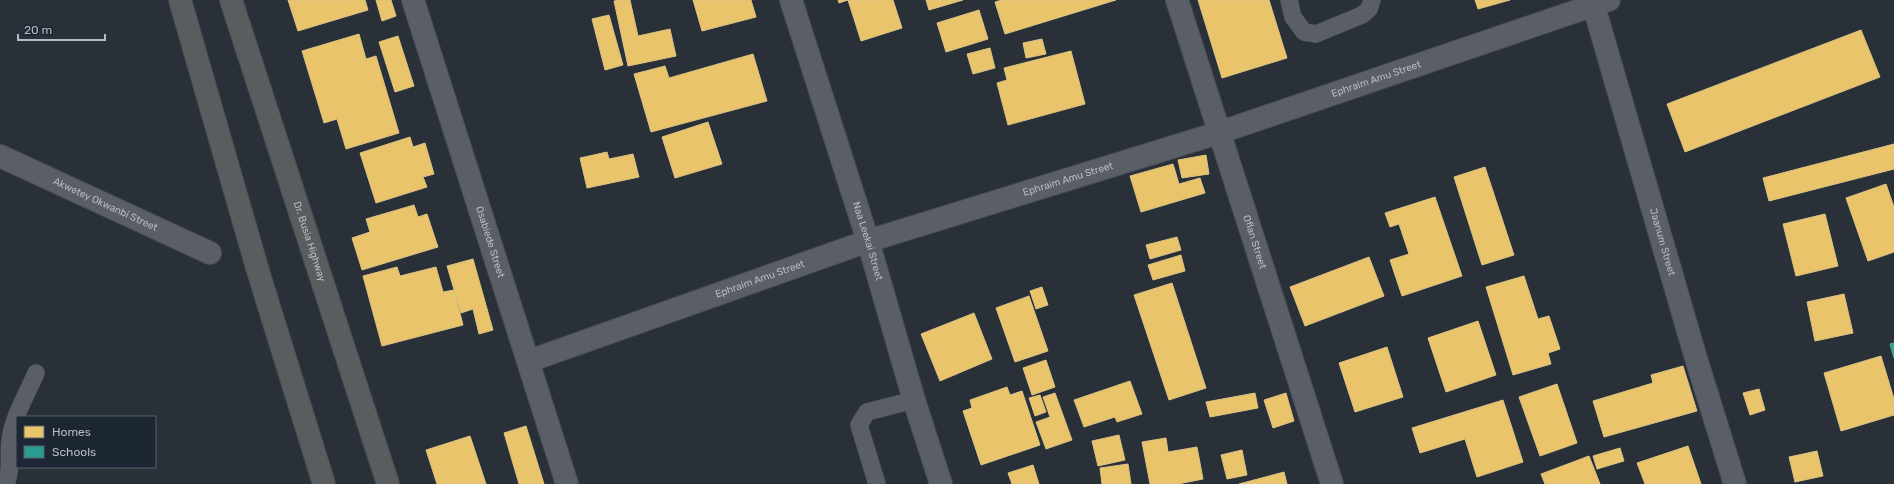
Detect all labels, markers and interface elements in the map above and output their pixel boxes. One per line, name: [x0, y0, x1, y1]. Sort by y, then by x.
scale bar: [18, 16, 105, 42]
text: 20 m: [24, 23, 52, 37]
street label: Ephraim Amu Street: [1330, 58, 1423, 100]
street label: Ephraim Amu Street: [1021, 160, 1115, 199]
street label: Akwetey Okwanbi Street: [51, 175, 159, 234]
street label: Dr. Busia Highway: [291, 200, 328, 284]
street label: Naa Leekai Street: [850, 200, 885, 282]
street label: Osabiede Street: [473, 205, 507, 279]
street label: Jaanum Street: [1647, 207, 1678, 277]
street label: Oflan Street: [1240, 213, 1269, 270]
street label: Ephraim Amu Street: [714, 258, 806, 301]
legend: [16, 416, 156, 468]
text: Homes: [52, 425, 91, 439]
text: Schools: [52, 445, 96, 459]

